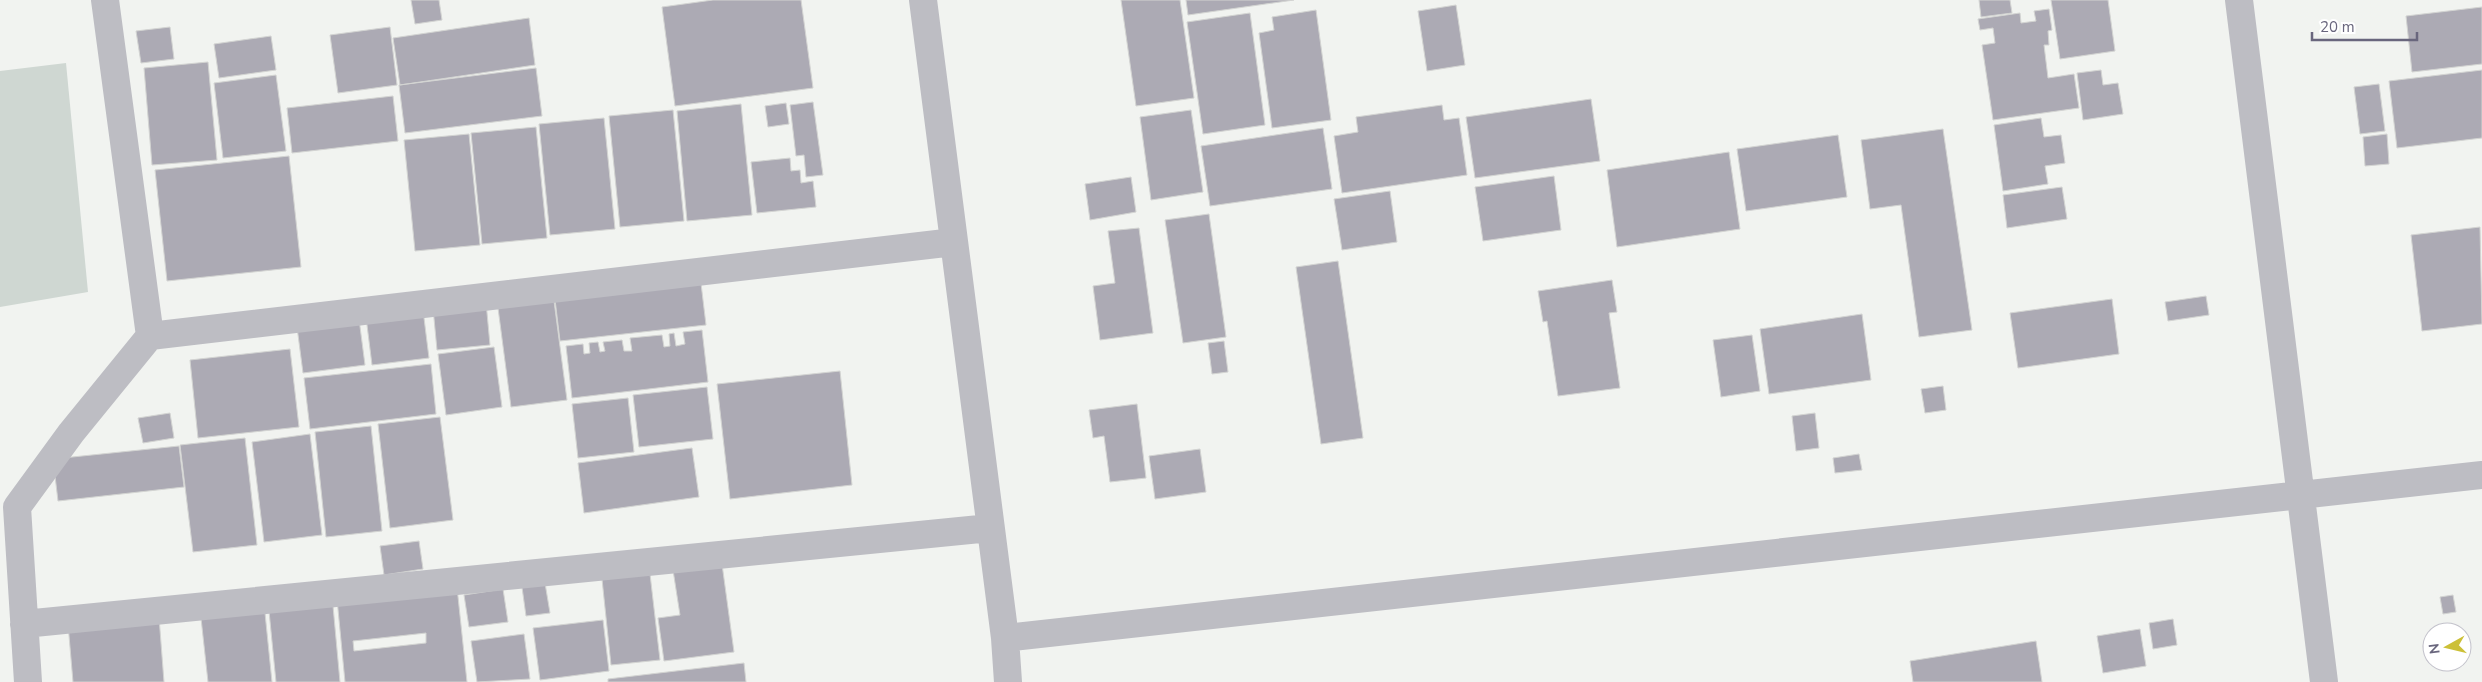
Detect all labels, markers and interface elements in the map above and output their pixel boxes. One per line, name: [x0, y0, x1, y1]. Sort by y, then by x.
scale bar: [2312, 10, 2417, 42]
text: 20 m: [2320, 17, 2355, 37]
north arrow: [2422, 622, 2472, 672]
text: N: [2424, 642, 2445, 655]

